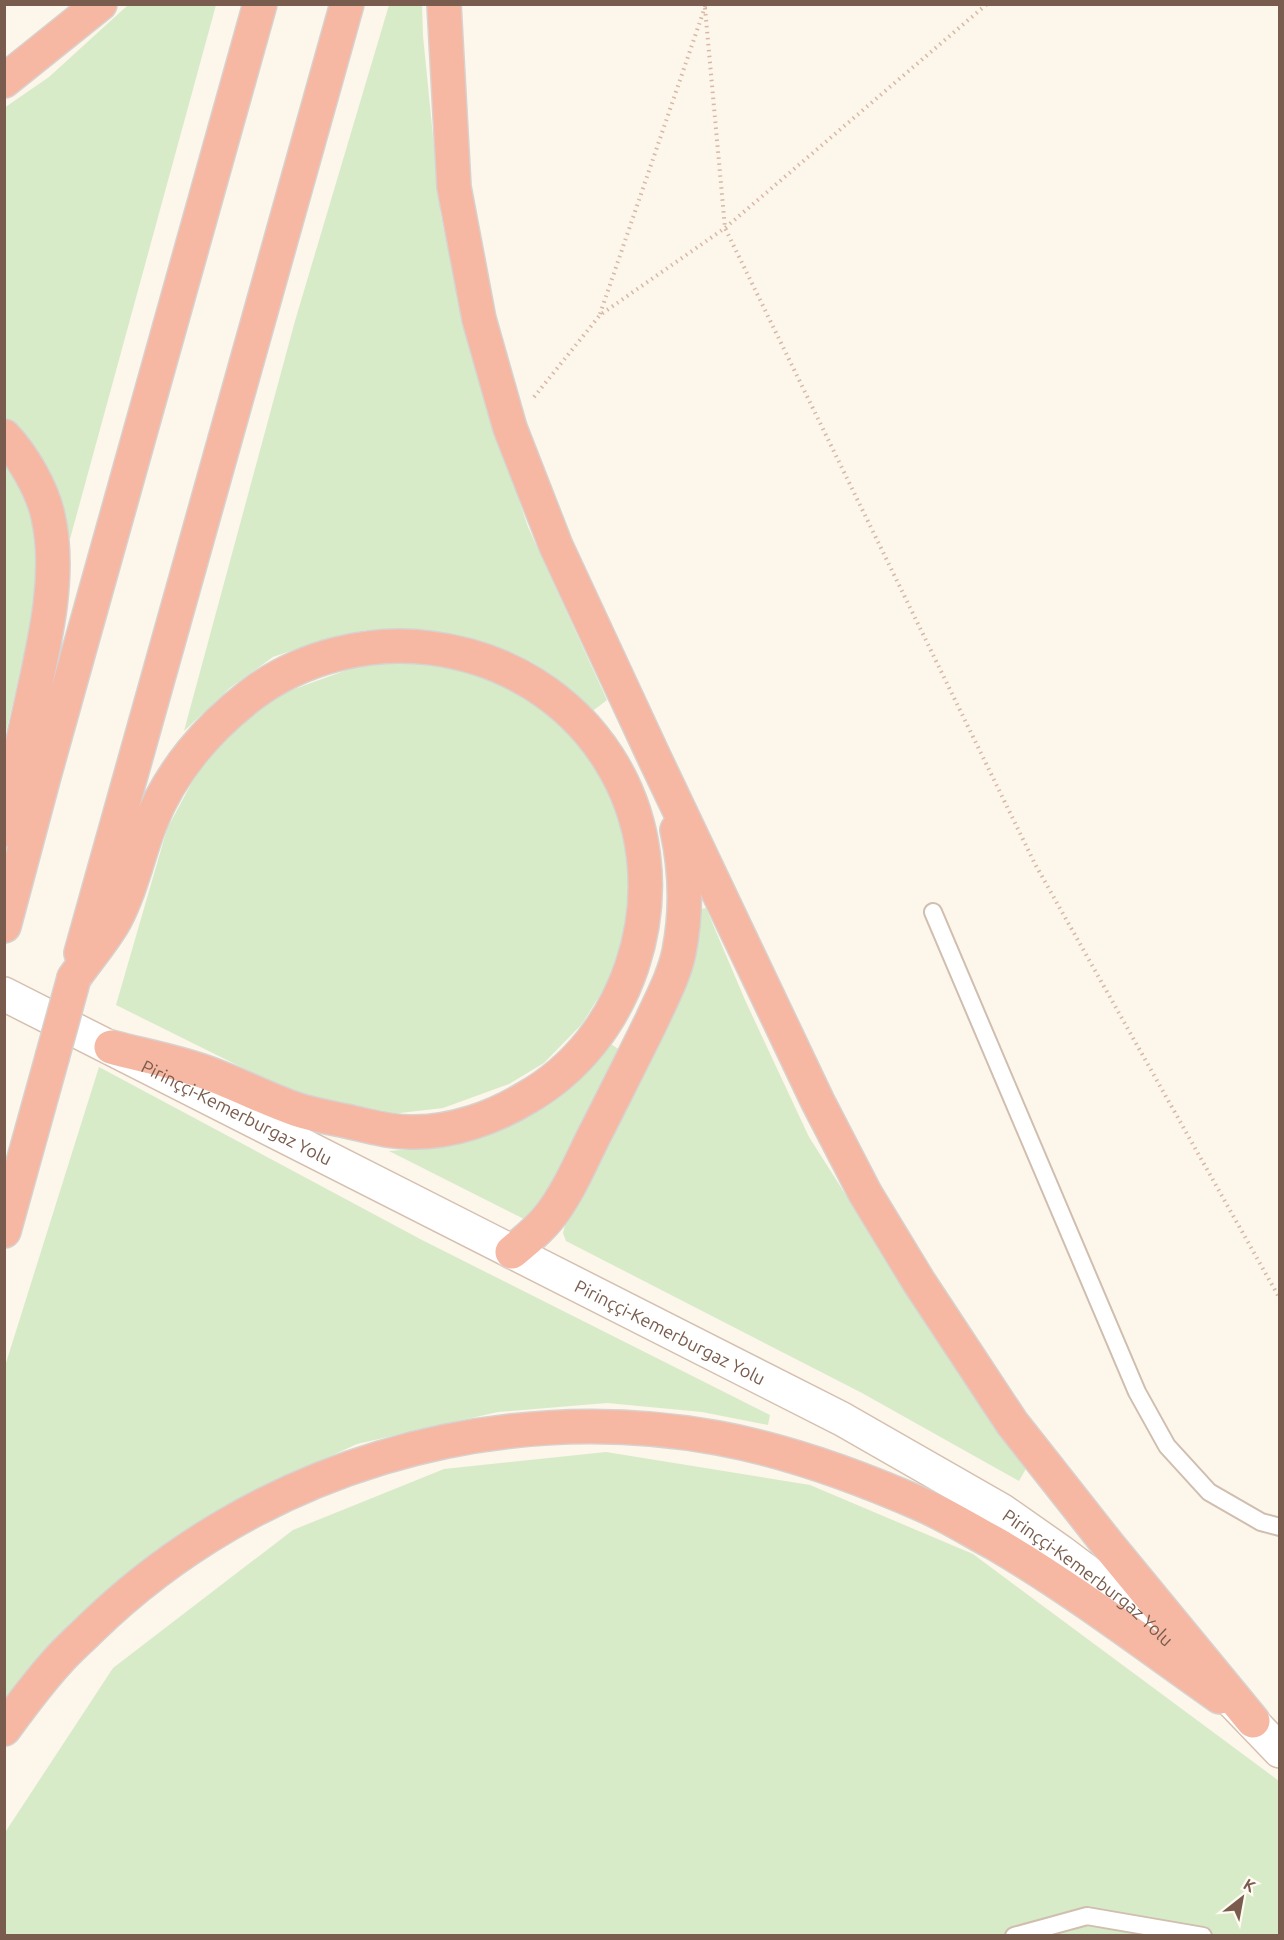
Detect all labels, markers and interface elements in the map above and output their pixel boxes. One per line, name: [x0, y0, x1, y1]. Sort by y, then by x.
street label: Pirinççi-Kemerburgaz Yolu: [138, 1055, 335, 1169]
street label: Pirinççi-Kemerburgaz Yolu: [572, 1275, 769, 1388]
street label: Pirinççi-Kemerburgaz Yolu: [999, 1505, 1177, 1650]
north arrow: [1212, 1868, 1272, 1928]
text: K: [1241, 1875, 1259, 1896]

